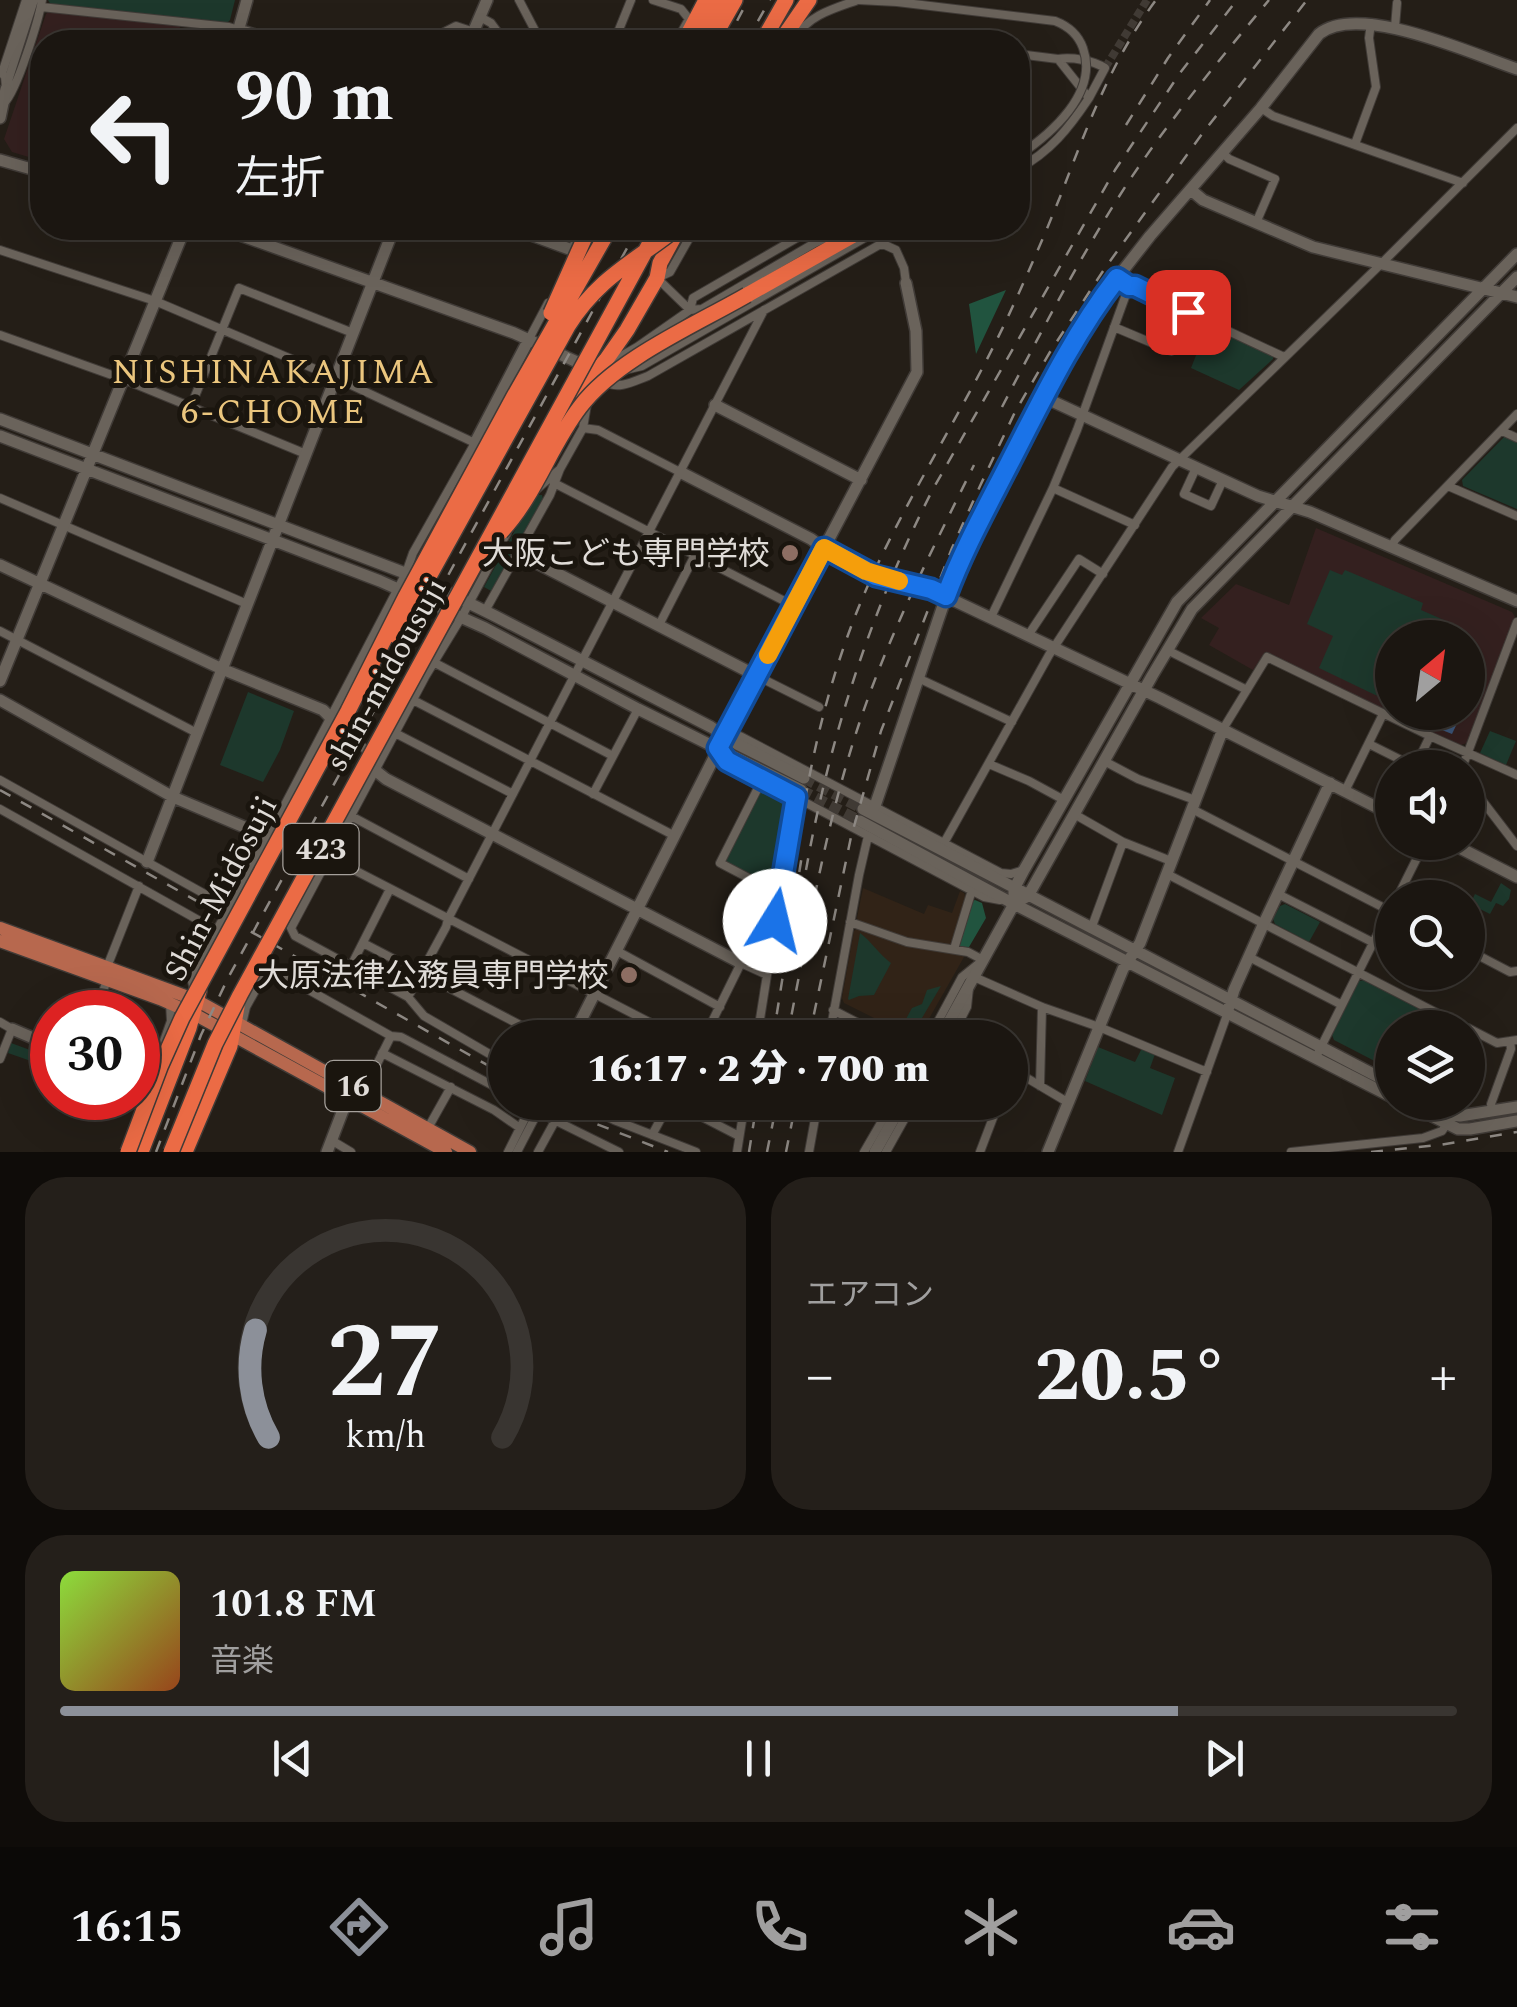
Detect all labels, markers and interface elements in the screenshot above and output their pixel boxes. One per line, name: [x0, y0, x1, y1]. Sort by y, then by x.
text: 90 m: [235, 45, 394, 151]
icon: left: [70, 70, 200, 200]
text: 左折: [235, 145, 325, 214]
pin: [1146, 270, 1231, 355]
icon: arrive: [1161, 285, 1216, 340]
district label: NISHINAKAJIMA 6-CHOME: [112, 346, 436, 439]
place label: 大阪こども専門学校: [482, 530, 770, 579]
marker: 大阪こども専門学校: [779, 542, 801, 564]
street label: shin-midousuji: [313, 569, 460, 781]
north arrow: [1375, 620, 1485, 730]
map controls: [1375, 620, 1485, 1120]
button: sound: [1375, 750, 1485, 860]
street label: Shin-Midōsuji: [152, 787, 291, 990]
road number: 423: [284, 824, 358, 874]
position arrow: [723, 869, 827, 973]
button: search: [1375, 880, 1485, 990]
place label: 大原法律公務員専門学校: [257, 952, 609, 1001]
marker: 大原法律公務員専門学校: [618, 964, 640, 986]
speed limit sign: 30: [30, 990, 160, 1120]
button: layers: [1375, 1010, 1485, 1120]
text: 16:17 · 2 分 · 700 m: [587, 1041, 929, 1099]
road number: 16: [326, 1061, 380, 1111]
text: エアコン: [806, 1271, 934, 1320]
text: 27: [327, 1285, 444, 1443]
text: 20.5°: [1035, 1320, 1228, 1434]
text: −: [806, 1335, 834, 1418]
text: +: [1429, 1335, 1457, 1418]
text: km/h: [345, 1409, 426, 1464]
text: 101.8 FM: [210, 1576, 377, 1634]
text: 音楽: [210, 1637, 274, 1686]
icon: previous: [265, 1731, 320, 1786]
icon: pause: [731, 1731, 786, 1786]
icon: next: [1197, 1731, 1252, 1786]
icon: directions: [324, 1892, 394, 1962]
icon: music: [534, 1892, 604, 1962]
icon: phone: [745, 1892, 815, 1962]
icon: climate: [956, 1892, 1026, 1962]
icon: car: [1166, 1892, 1236, 1962]
icon: filters: [1377, 1892, 1447, 1962]
text: 16:15: [70, 1893, 183, 1962]

